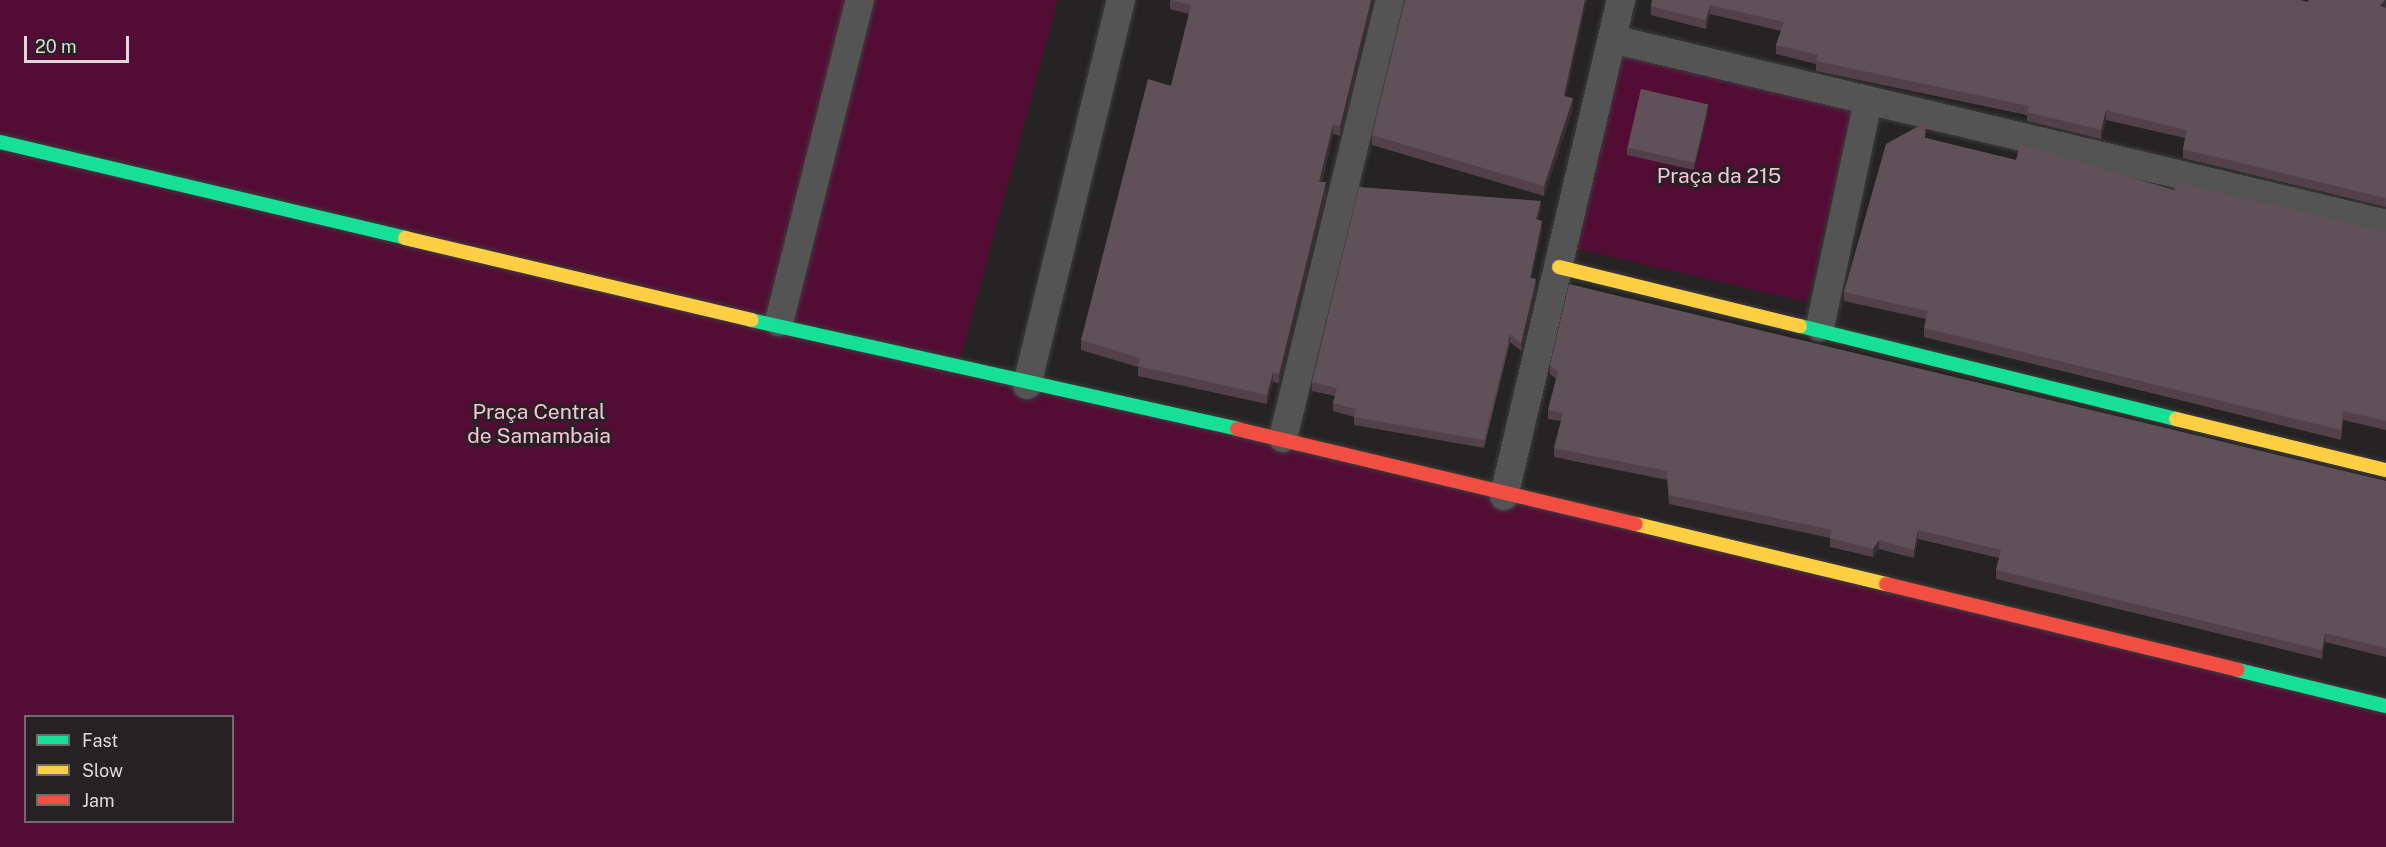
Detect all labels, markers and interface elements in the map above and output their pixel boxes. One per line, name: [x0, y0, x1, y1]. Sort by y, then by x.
scale bar: [27, 24, 132, 62]
text: 20 m: [35, 36, 77, 57]
park label: Praça da 215: [1657, 163, 1781, 189]
park label: Praça Central de Samambaia: [467, 399, 611, 449]
legend: [24, 715, 234, 823]
text: Fast: [82, 730, 118, 751]
text: Slow: [82, 760, 123, 781]
text: Jam: [82, 790, 115, 811]

